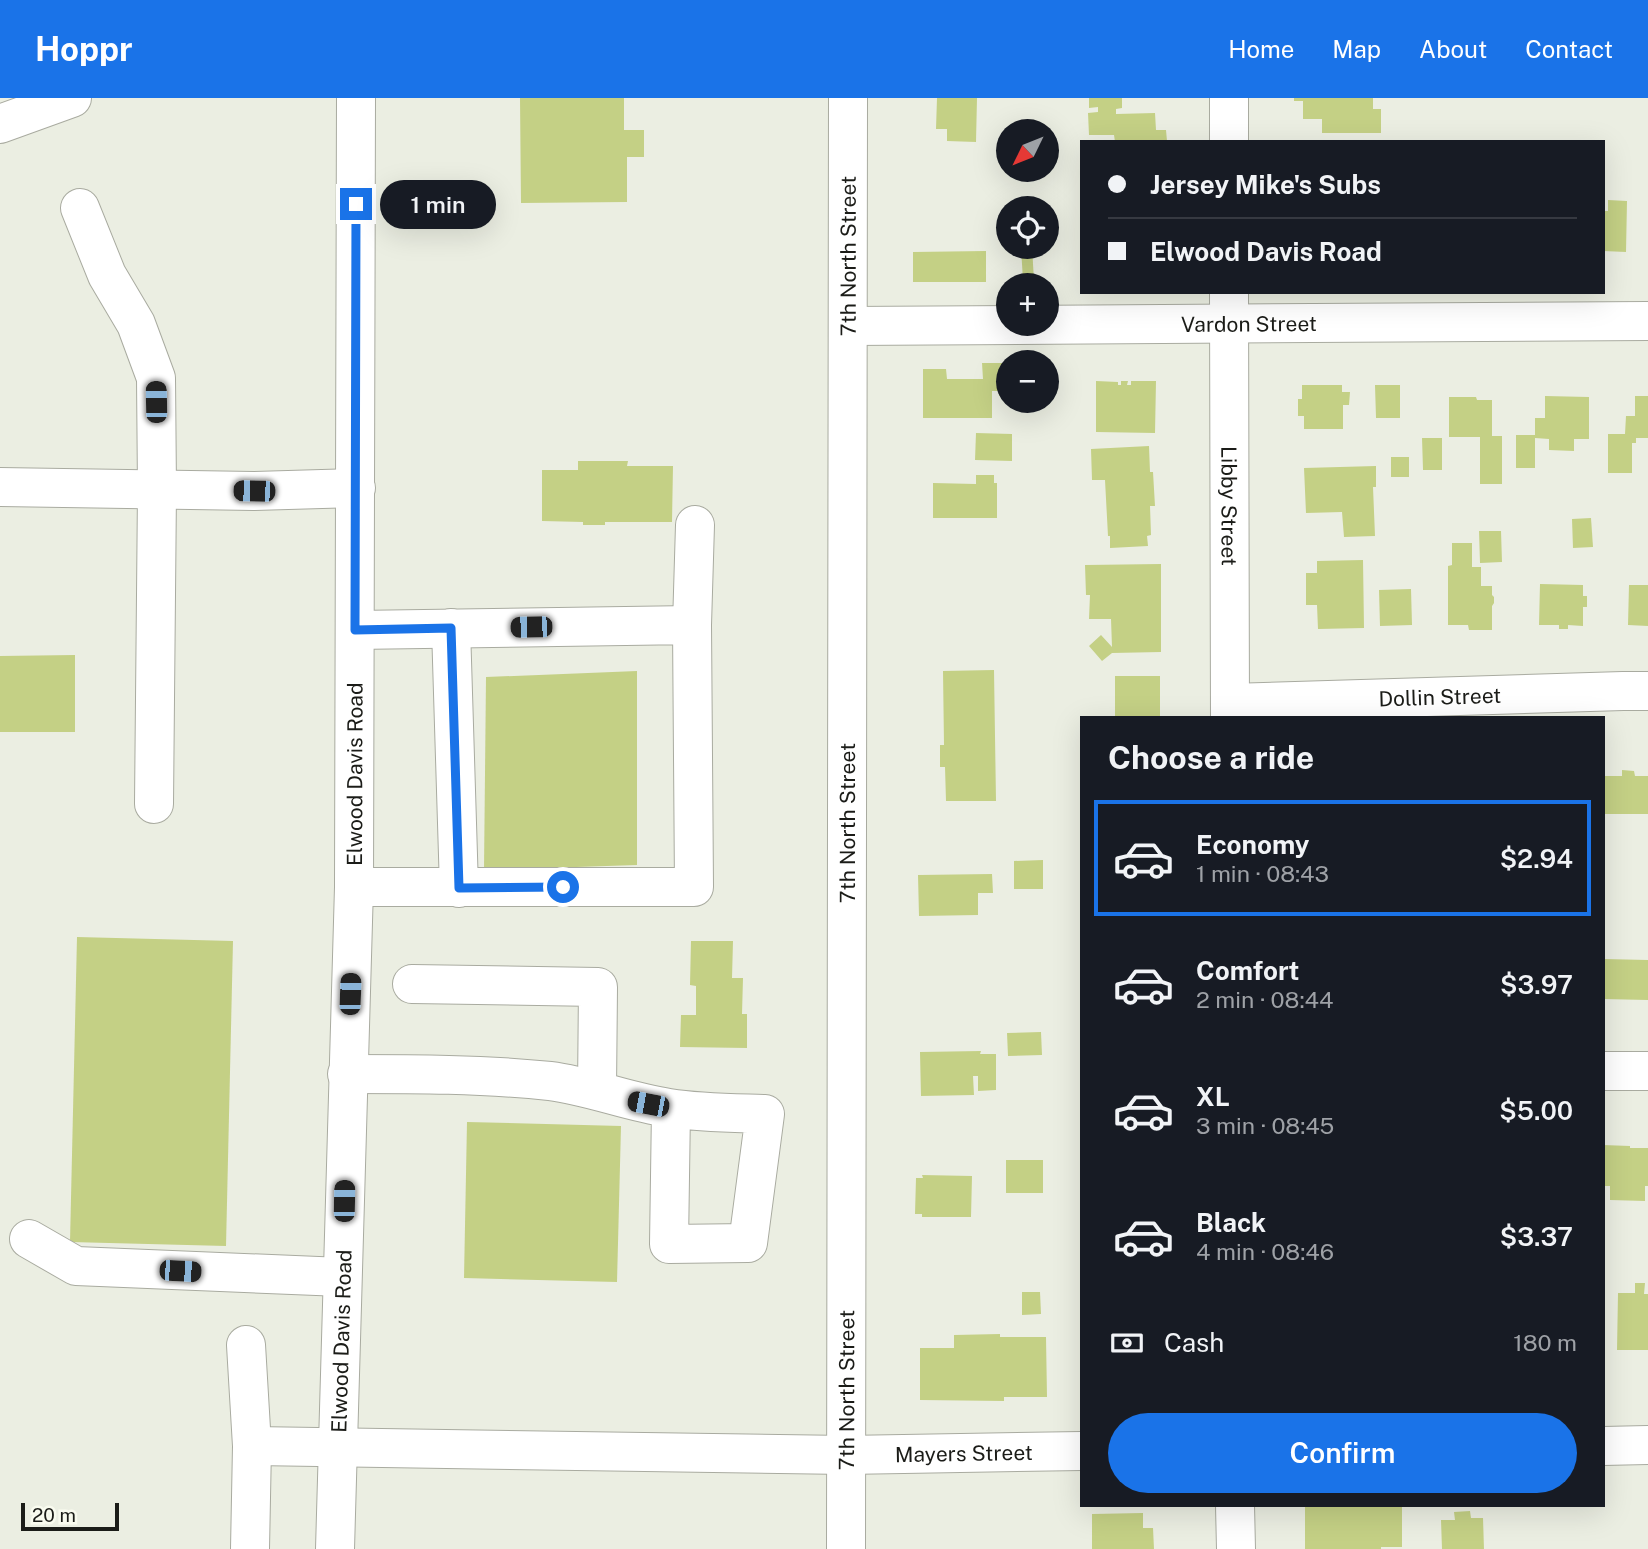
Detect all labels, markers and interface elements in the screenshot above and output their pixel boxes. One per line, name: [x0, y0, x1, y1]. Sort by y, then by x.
text: Hoppr: [35, 30, 133, 68]
text: Home: [1228, 35, 1294, 63]
text: Map: [1332, 35, 1381, 63]
text: About: [1419, 35, 1487, 63]
text: Contact: [1525, 35, 1613, 63]
north arrow: [996, 119, 1059, 182]
map controls: [996, 119, 1059, 413]
text: Jersey Mike's Subs: [1150, 169, 1381, 200]
street label: 7th North Street: [835, 176, 860, 336]
callout: 1 min: [380, 180, 496, 228]
route end: [340, 188, 372, 220]
text: 1 min: [411, 191, 465, 218]
button: locate: [996, 196, 1059, 259]
text: Elwood Davis Road: [1150, 236, 1382, 267]
button: +: [996, 273, 1059, 336]
street label: Vardon Street: [1181, 311, 1317, 336]
button: −: [996, 350, 1059, 413]
car: [146, 381, 167, 423]
street label: Libby Street: [1217, 446, 1242, 566]
car: [233, 480, 276, 502]
car: [510, 616, 553, 638]
street label: Dollin Street: [1378, 682, 1502, 711]
street label: Elwood Davis Road: [342, 683, 367, 866]
text: Choose a ride: [1108, 739, 1314, 776]
street label: 7th North Street: [834, 743, 860, 903]
icon: car: [1112, 827, 1175, 890]
text: Economy: [1196, 829, 1309, 860]
text: $2.94: [1500, 843, 1573, 874]
text: 1 min · 08:43: [1196, 860, 1329, 887]
route start: [547, 871, 579, 903]
icon: car: [1112, 953, 1175, 1016]
text: Comfort: [1196, 955, 1299, 986]
text: $3.97: [1500, 969, 1573, 1000]
car: [339, 973, 362, 1015]
text: 2 min · 08:44: [1196, 986, 1333, 1013]
icon: car: [1112, 1079, 1175, 1142]
text: XL: [1196, 1081, 1230, 1112]
car: [626, 1090, 671, 1118]
text: $5.00: [1499, 1095, 1573, 1126]
text: 3 min · 08:45: [1196, 1112, 1334, 1139]
car: [334, 1180, 355, 1222]
icon: car: [1112, 1205, 1175, 1268]
text: Black: [1196, 1207, 1266, 1238]
text: $3.37: [1500, 1221, 1573, 1252]
text: 4 min · 08:46: [1196, 1238, 1334, 1265]
street label: Elwood Davis Road: [326, 1249, 356, 1433]
car: [159, 1259, 202, 1283]
street label: 7th North Street: [834, 1310, 859, 1470]
icon: cash: [1108, 1324, 1146, 1362]
text: Cash: [1164, 1327, 1224, 1358]
text: 180 m: [1513, 1329, 1577, 1356]
button: Confirm: [1108, 1413, 1577, 1493]
street label: Mayers Street: [895, 1439, 1033, 1467]
scale bar: [21, 1500, 119, 1532]
text: 20 m: [32, 1504, 76, 1526]

